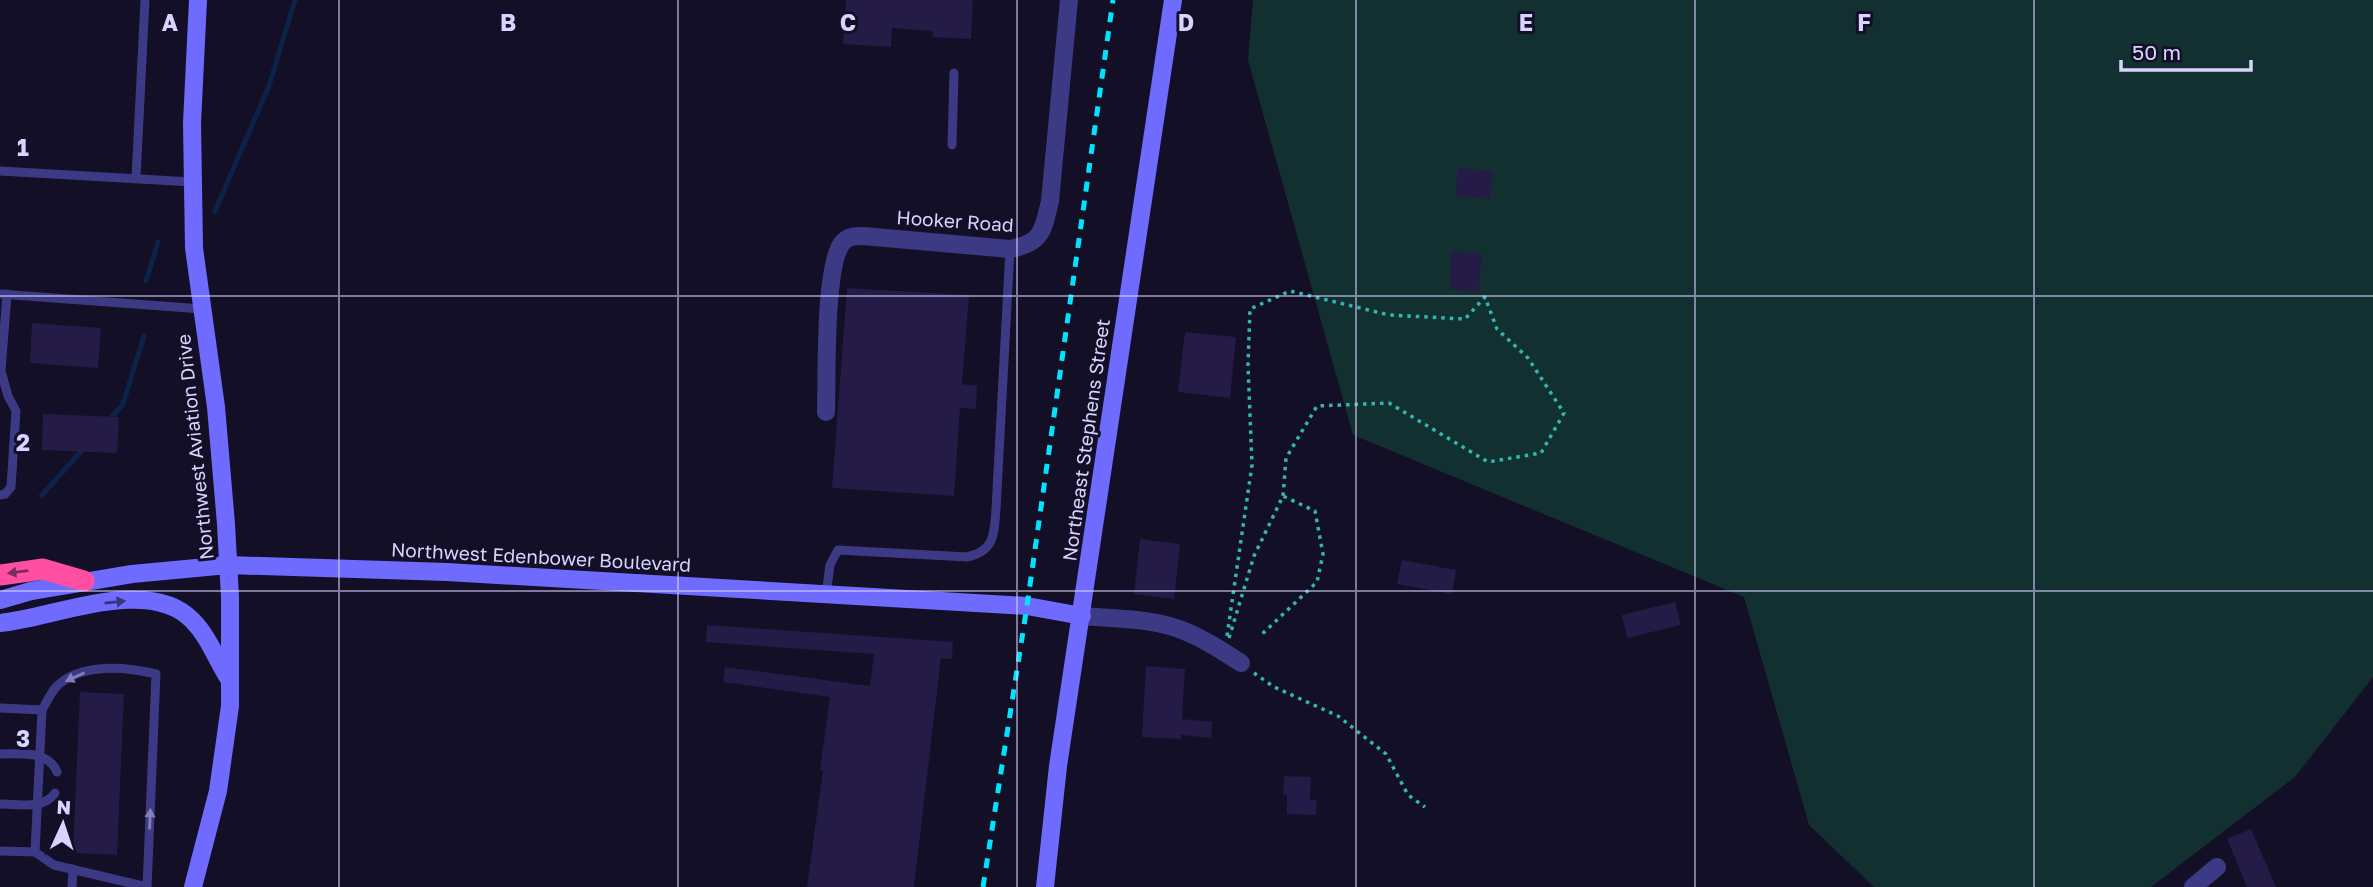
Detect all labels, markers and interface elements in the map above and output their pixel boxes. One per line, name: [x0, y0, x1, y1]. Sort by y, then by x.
text: A: [162, 8, 179, 36]
text: B: [500, 8, 516, 36]
text: C: [840, 8, 856, 36]
text: D: [1178, 8, 1194, 36]
text: E: [1519, 8, 1533, 36]
text: F: [1857, 8, 1871, 36]
scale bar: [2121, 28, 2250, 72]
text: 50 m: [2132, 39, 2181, 65]
text: 1: [17, 133, 29, 161]
street label: Hooker Road: [896, 205, 1014, 236]
street label: Northeast Stephens Street: [1057, 317, 1114, 563]
street label: Northwest Aviation Drive: [171, 333, 218, 561]
text: 2: [16, 428, 30, 456]
street label: Northwest Edenbower Boulevard: [390, 537, 692, 576]
one-way arrow: [7, 567, 29, 578]
one-way arrow: [104, 596, 126, 607]
one-way arrow: [65, 671, 85, 683]
text: 3: [16, 724, 30, 752]
north arrow: [28, 789, 98, 859]
text: N: [56, 795, 72, 818]
one-way arrow: [144, 808, 155, 830]

